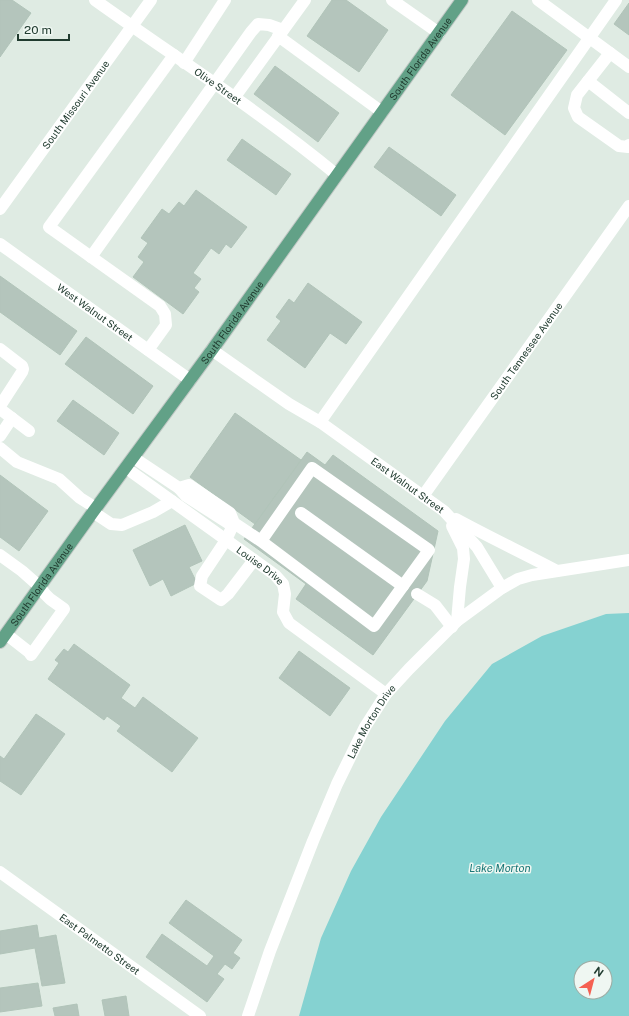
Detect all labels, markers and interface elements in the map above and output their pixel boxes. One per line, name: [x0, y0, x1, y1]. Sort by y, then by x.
street label: South Florida Avenue: [386, 14, 454, 102]
scale bar: [18, 16, 69, 42]
text: 20 m: [24, 23, 52, 37]
street label: South Missouri Avenue: [40, 58, 112, 151]
street label: Olive Street: [192, 65, 244, 107]
street label: South Florida Avenue: [198, 278, 266, 366]
street label: West Walnut Street: [55, 281, 136, 343]
street label: South Tennessee Avenue: [487, 300, 565, 402]
street label: East Walnut Street: [369, 455, 447, 515]
street label: South Florida Avenue: [8, 540, 75, 628]
street label: Louise Drive: [234, 543, 287, 587]
street label: Lake Morton Drive: [344, 682, 398, 760]
water label: Lake Morton: [469, 862, 531, 874]
street label: East Palmetto Street: [57, 911, 142, 977]
north arrow: [573, 960, 613, 1000]
text: N: [592, 965, 606, 979]

